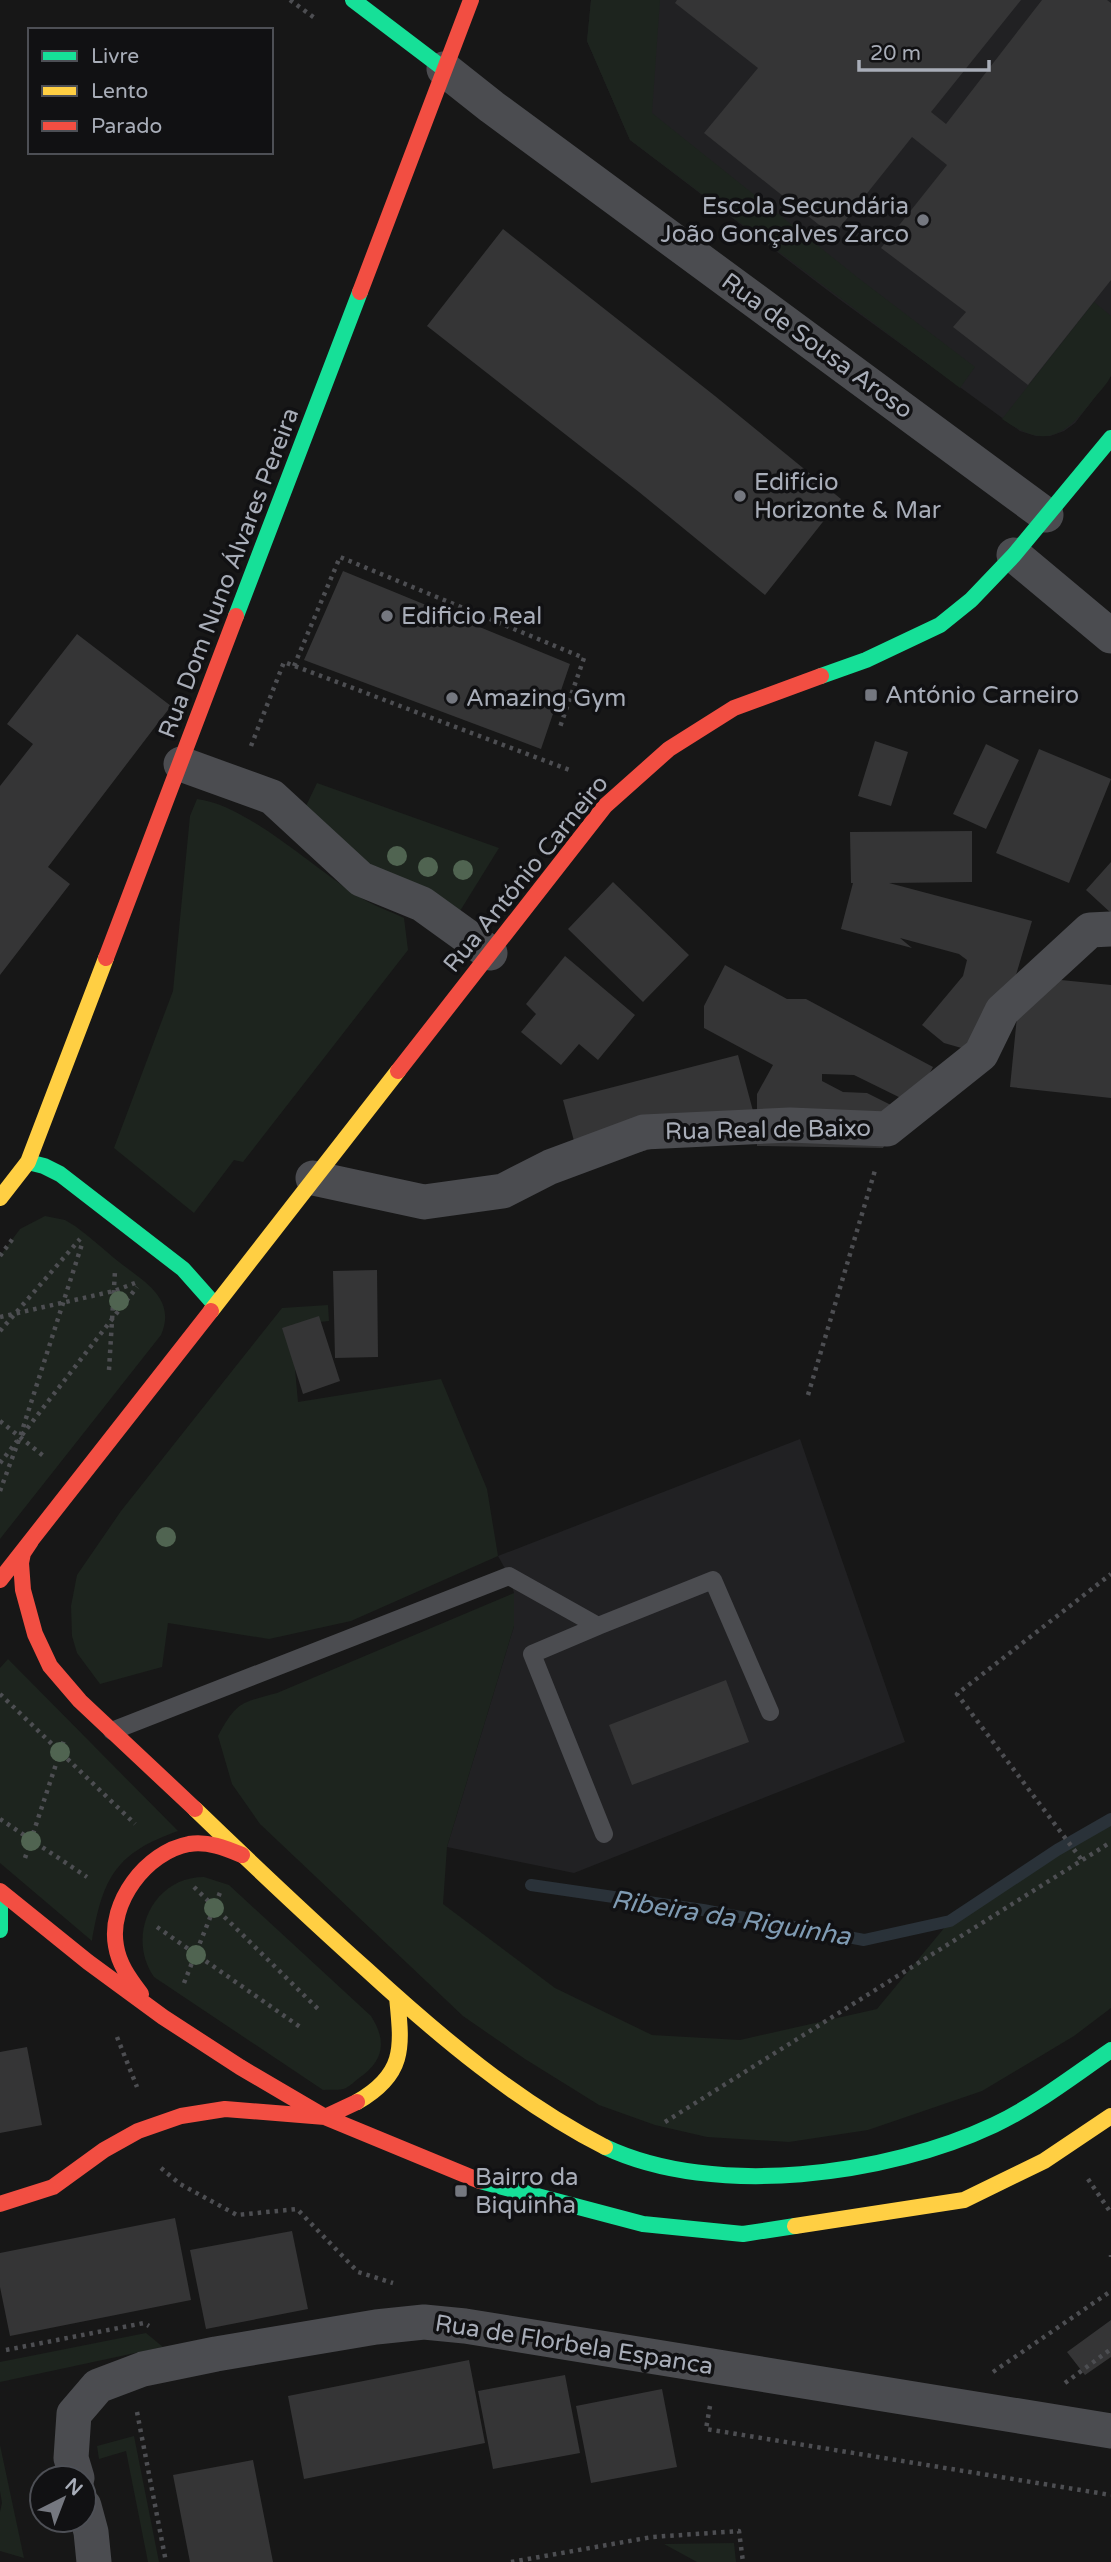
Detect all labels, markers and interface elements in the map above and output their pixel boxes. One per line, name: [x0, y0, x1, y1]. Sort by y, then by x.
legend: [28, 28, 273, 154]
scale bar: [859, 28, 988, 72]
text: 20 m: [870, 41, 921, 66]
text: Livre: [91, 44, 139, 69]
text: Lento: [91, 79, 148, 104]
text: Parado: [91, 114, 162, 139]
place label: Escola Secundária João Gonçalves Zarco: [660, 192, 909, 249]
marker: Escola Secundária João Gonçalves Zarco: [915, 212, 931, 228]
street label: Rua de Sousa Aroso: [716, 267, 918, 425]
street label: Rua Dom Nuno Álvares Pereira: [152, 403, 305, 742]
place label: Edifício Horizonte & Mar: [754, 468, 942, 525]
marker: Edifício Horizonte & Mar: [732, 488, 748, 504]
place label: Edificio Real: [401, 602, 542, 631]
marker: Edificio Real: [379, 608, 395, 624]
place label: António Carneiro: [885, 681, 1079, 710]
place label: Amazing Gym: [466, 684, 626, 713]
marker: António Carneiro: [863, 687, 879, 703]
marker: Amazing Gym: [444, 690, 460, 706]
street label: Rua António Carneiro: [437, 769, 615, 979]
street label: Rua Real de Baixo: [665, 1114, 871, 1146]
water label: Ribeira da Riguinha: [609, 1884, 854, 1952]
place label: Bairro da Biquinha: [475, 2163, 579, 2220]
marker: Bairro da Biquinha: [453, 2183, 469, 2199]
street label: Rua de Florbela Espanca: [433, 2309, 715, 2381]
north arrow: [28, 2464, 98, 2534]
text: N: [61, 2474, 87, 2500]

